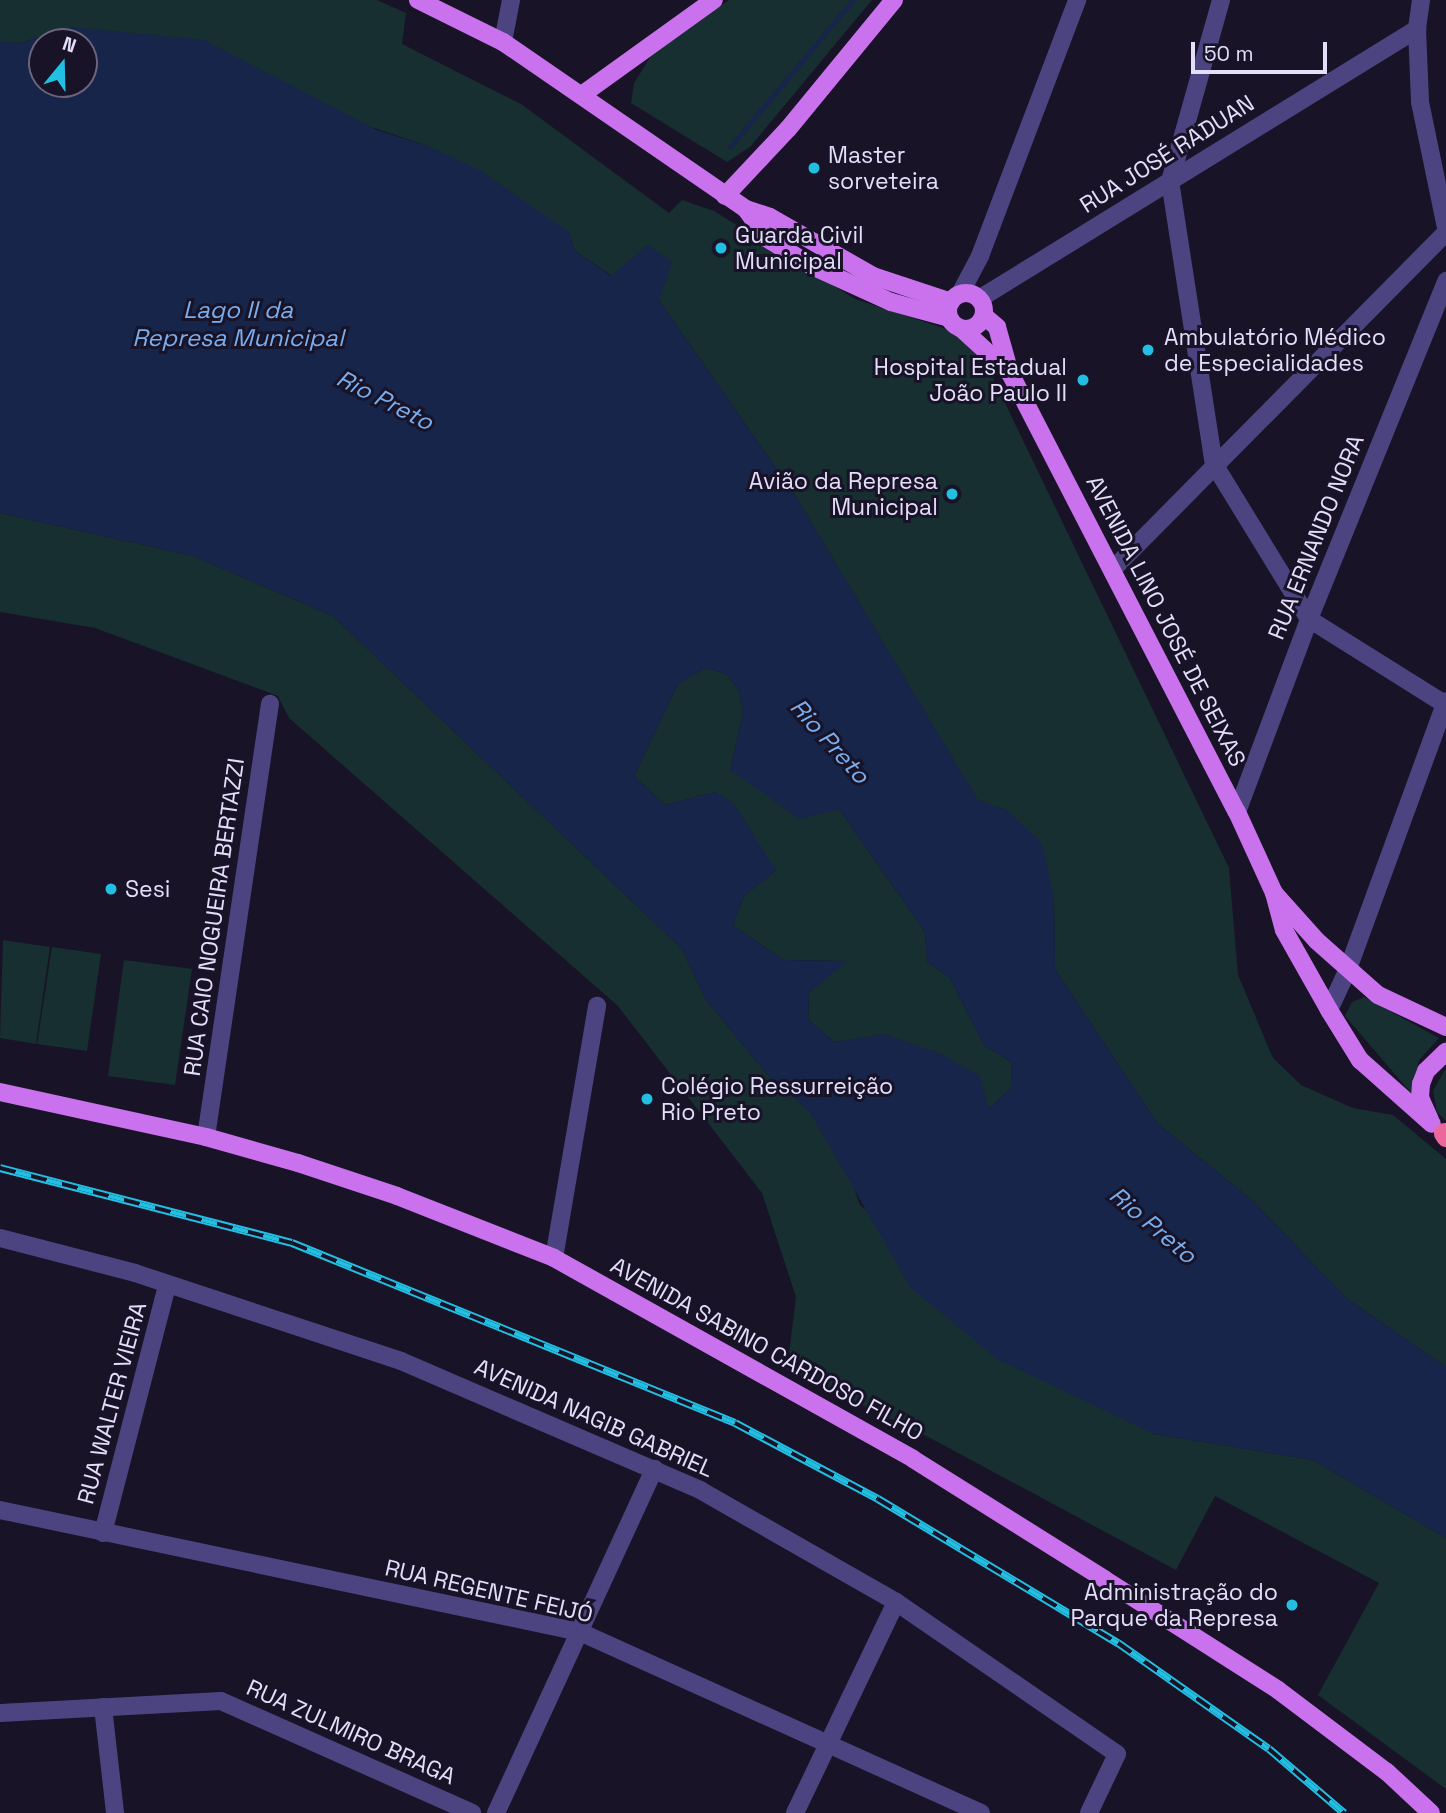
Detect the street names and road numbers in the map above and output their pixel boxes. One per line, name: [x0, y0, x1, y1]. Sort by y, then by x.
street label: RUA JOSÉ RADUAN: [1075, 89, 1259, 219]
street label: RUA ERNANDO NORA: [1262, 430, 1370, 644]
street label: AVENIDA LINO JOSÉ DE SEIXAS: [1080, 471, 1252, 771]
street label: RUA CAIO NOGUEIRA BERTAZZI: [178, 756, 250, 1078]
street label: AVENIDA SABINO CARDOSO FILHO: [606, 1251, 928, 1447]
street label: RUA WALTER VIEIRA: [72, 1299, 152, 1507]
street label: AVENIDA NAGIB GABRIEL: [470, 1353, 718, 1483]
street label: RUA REGENTE FEIJÓ: [382, 1554, 596, 1628]
street label: RUA ZULMIRO BRAGA: [242, 1673, 460, 1791]

